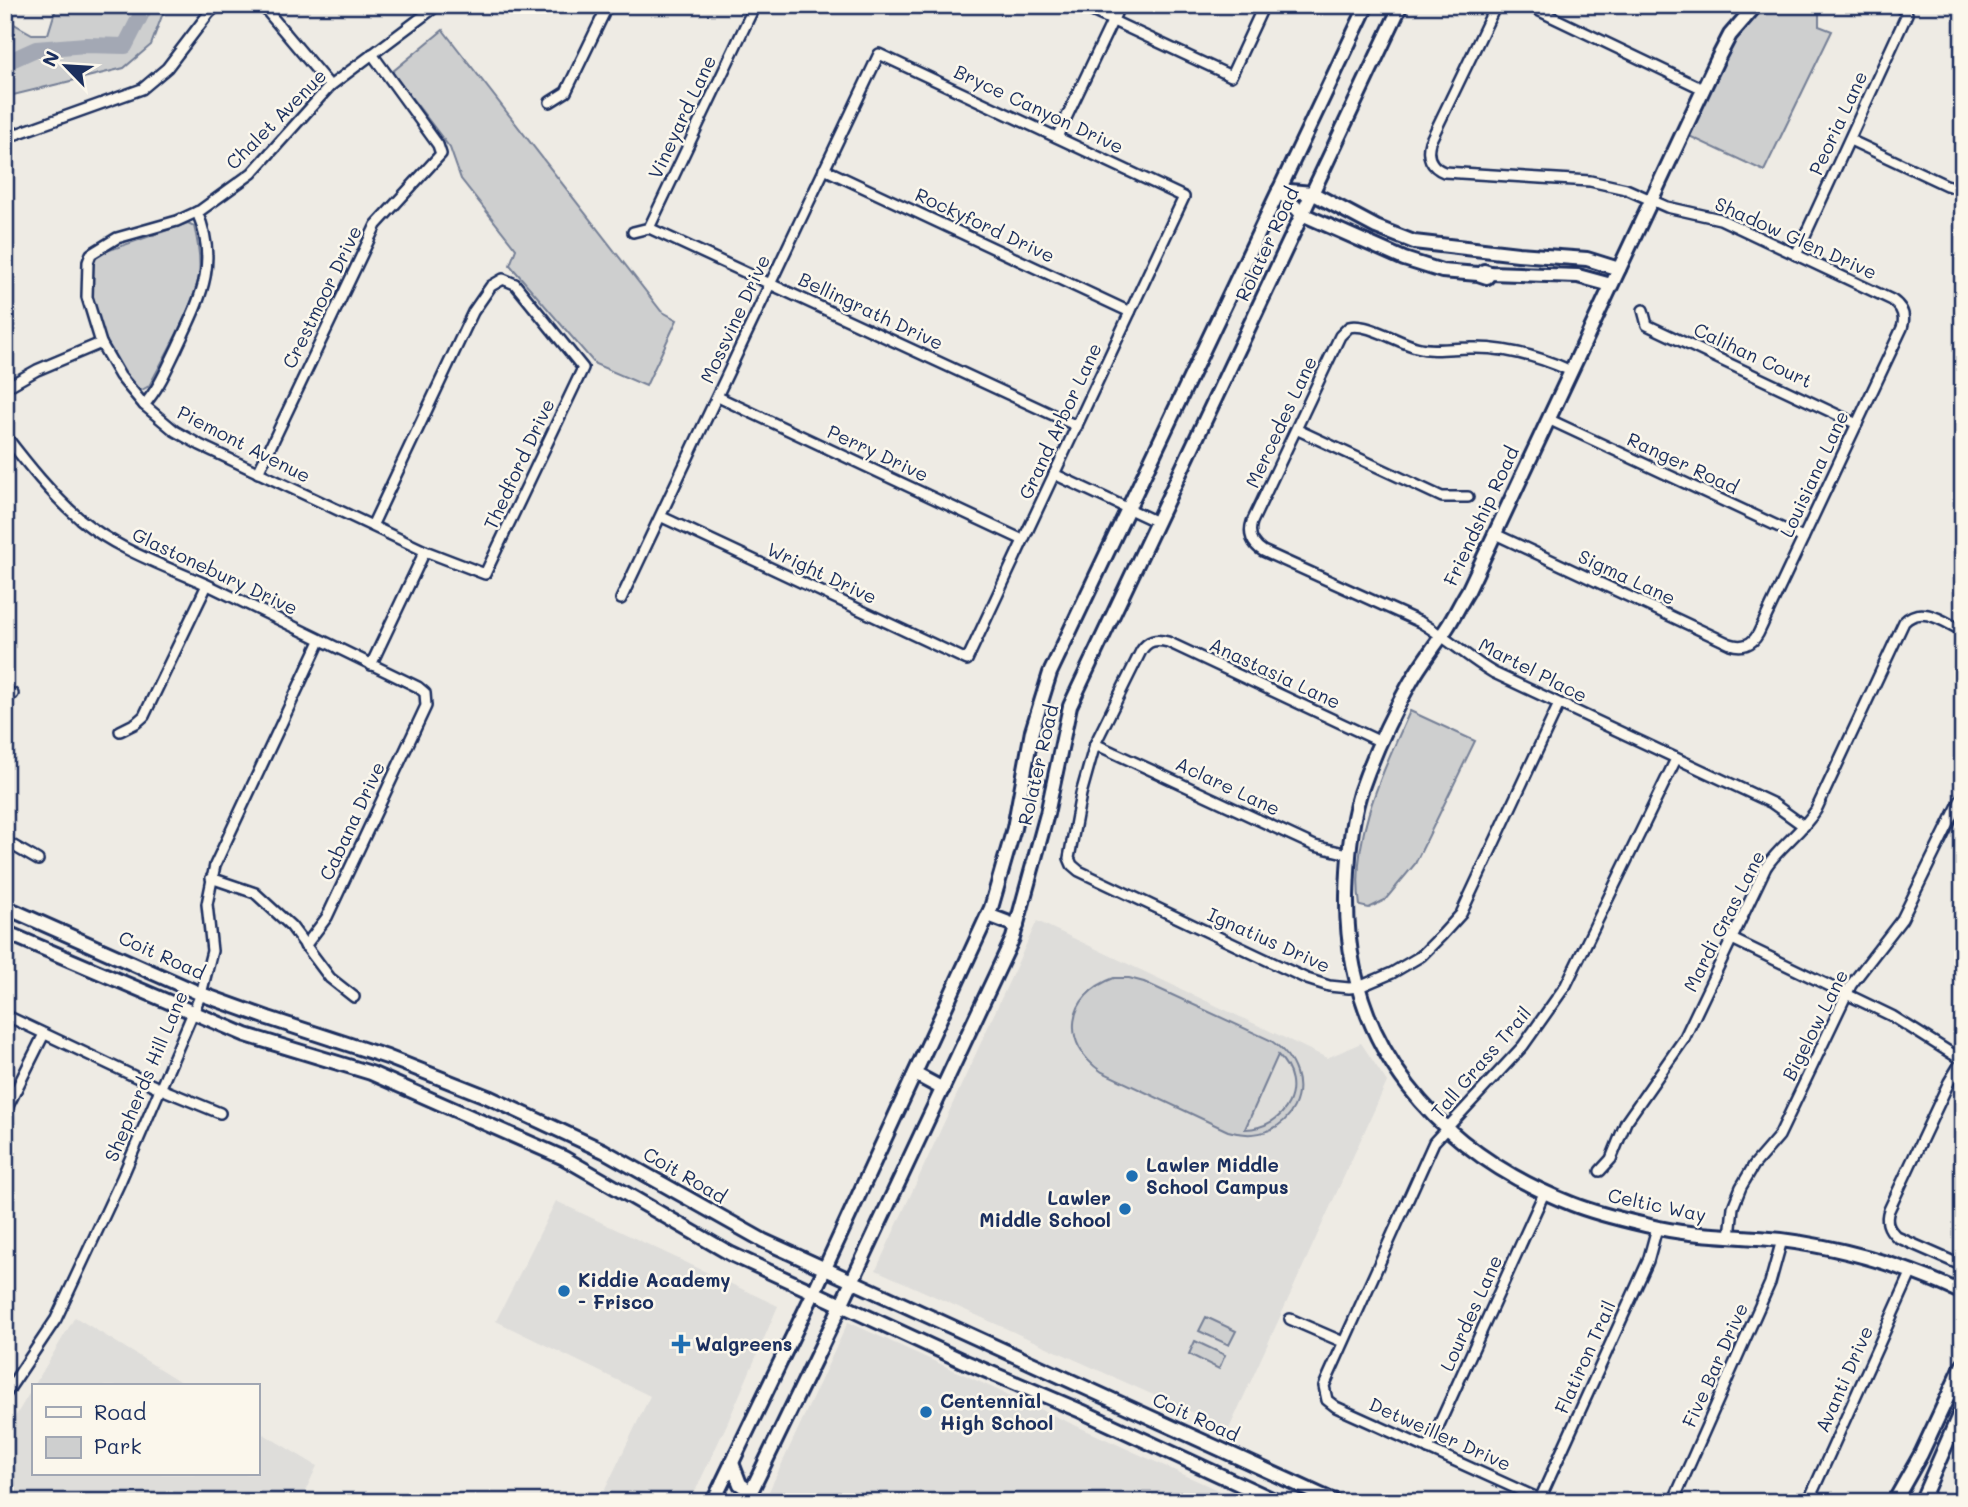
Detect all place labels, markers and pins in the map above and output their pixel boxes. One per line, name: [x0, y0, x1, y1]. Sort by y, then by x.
place label: Lawler Middle School Campus: [1146, 1152, 1289, 1199]
marker: Lawler Middle School Campus: [1124, 1168, 1140, 1184]
place label: Lawler Middle School: [979, 1185, 1111, 1232]
marker: Lawler Middle School: [1117, 1201, 1133, 1217]
place label: Kiddie Academy - Frisco: [578, 1267, 731, 1314]
marker: Kiddie Academy - Frisco: [556, 1283, 572, 1299]
place label: Walgreens: [695, 1331, 792, 1356]
marker: Walgreens: [673, 1336, 689, 1352]
place label: Centennial High School: [940, 1388, 1053, 1435]
marker: Centennial High School: [918, 1404, 934, 1420]

